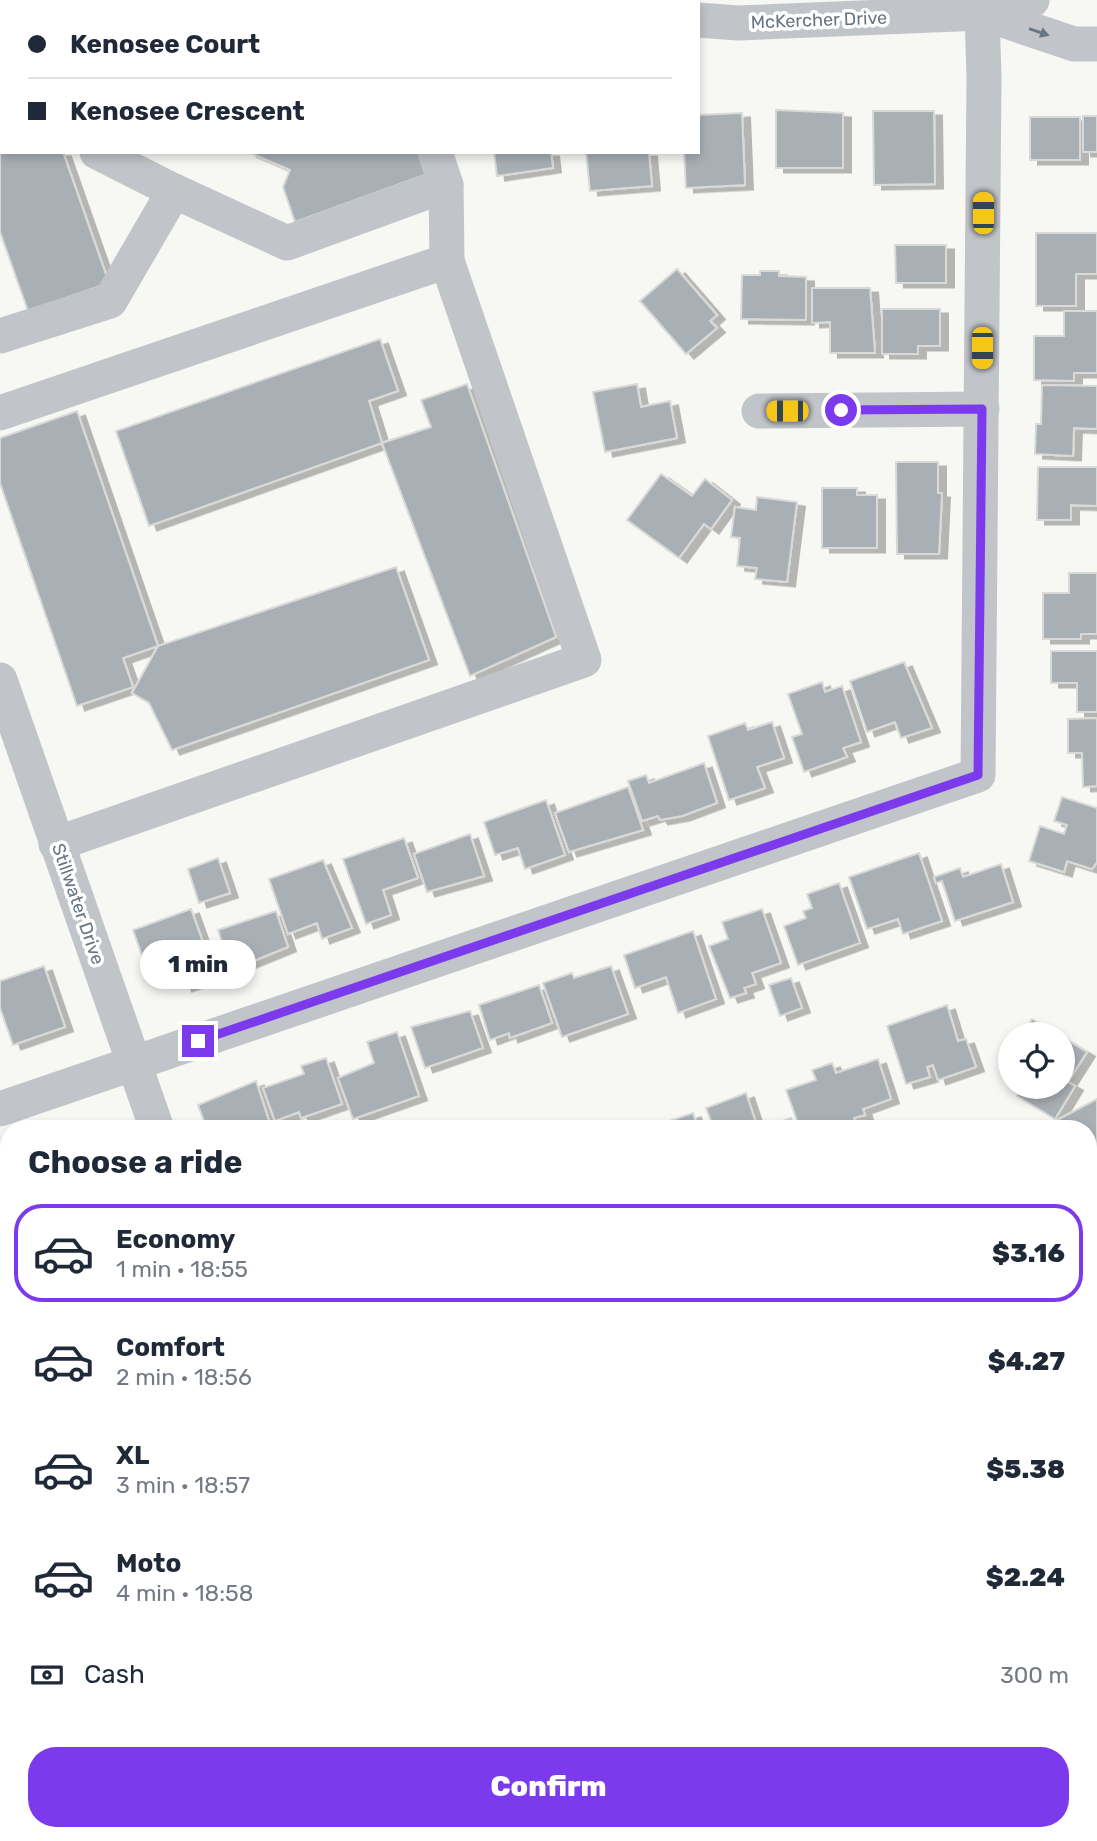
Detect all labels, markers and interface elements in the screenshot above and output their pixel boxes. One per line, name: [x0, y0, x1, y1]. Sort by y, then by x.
street label: McKercher Drive: [750, 7, 888, 33]
one-way arrow: [1028, 27, 1049, 38]
text: Kenosee Court: [70, 29, 260, 60]
text: Kenosee Crescent: [70, 96, 305, 127]
car: [973, 192, 994, 234]
car: [972, 327, 993, 369]
route start: [825, 394, 857, 426]
car: [767, 401, 809, 422]
street label: Stillwater Drive: [47, 841, 109, 967]
callout: 1 min: [140, 940, 256, 988]
text: 1 min: [168, 950, 228, 978]
map controls: [998, 1022, 1075, 1099]
button: locate: [998, 1022, 1075, 1099]
route end: [182, 1025, 214, 1057]
text: Choose a ride: [28, 1143, 242, 1181]
icon: car: [32, 1222, 95, 1285]
text: Economy: [116, 1224, 235, 1255]
text: $3.16: [992, 1238, 1065, 1269]
text: 1 min · 18:55: [116, 1255, 248, 1283]
icon: car: [32, 1330, 95, 1393]
text: Comfort: [116, 1332, 225, 1363]
text: $4.27: [988, 1346, 1065, 1377]
text: 2 min · 18:56: [116, 1363, 252, 1391]
icon: car: [32, 1438, 95, 1501]
text: XL: [116, 1440, 149, 1471]
text: $5.38: [986, 1454, 1065, 1485]
text: 3 min · 18:57: [116, 1471, 250, 1499]
icon: car: [32, 1546, 95, 1609]
text: Moto: [116, 1548, 181, 1579]
text: $2.24: [986, 1562, 1065, 1593]
text: 4 min · 18:58: [116, 1579, 253, 1607]
icon: cash: [28, 1656, 66, 1694]
text: Cash: [84, 1659, 145, 1690]
text: 300 m: [1000, 1661, 1069, 1689]
button: Confirm: [28, 1747, 1069, 1827]

